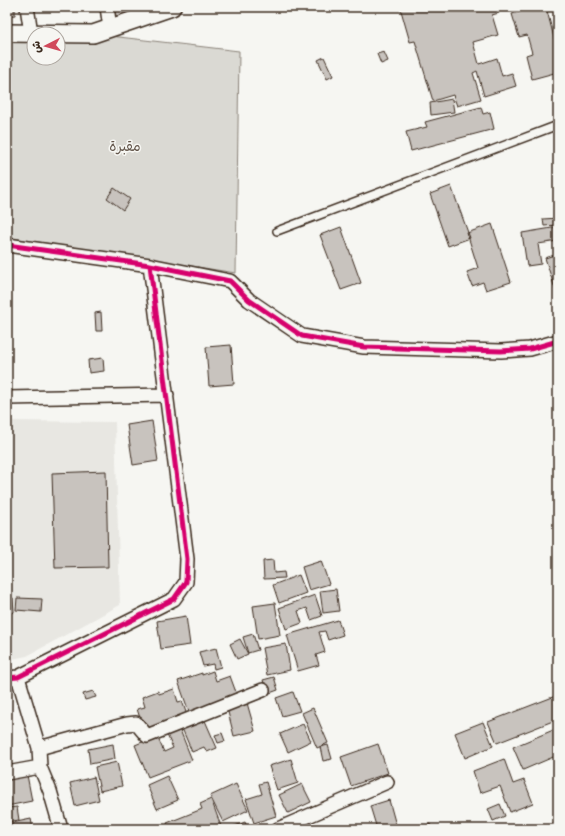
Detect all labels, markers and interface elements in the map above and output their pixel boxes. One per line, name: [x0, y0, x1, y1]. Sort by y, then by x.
north arrow: [26, 26, 66, 66]
text: ش: [26, 40, 47, 54]
park label: مقبرة: [109, 134, 141, 159]

